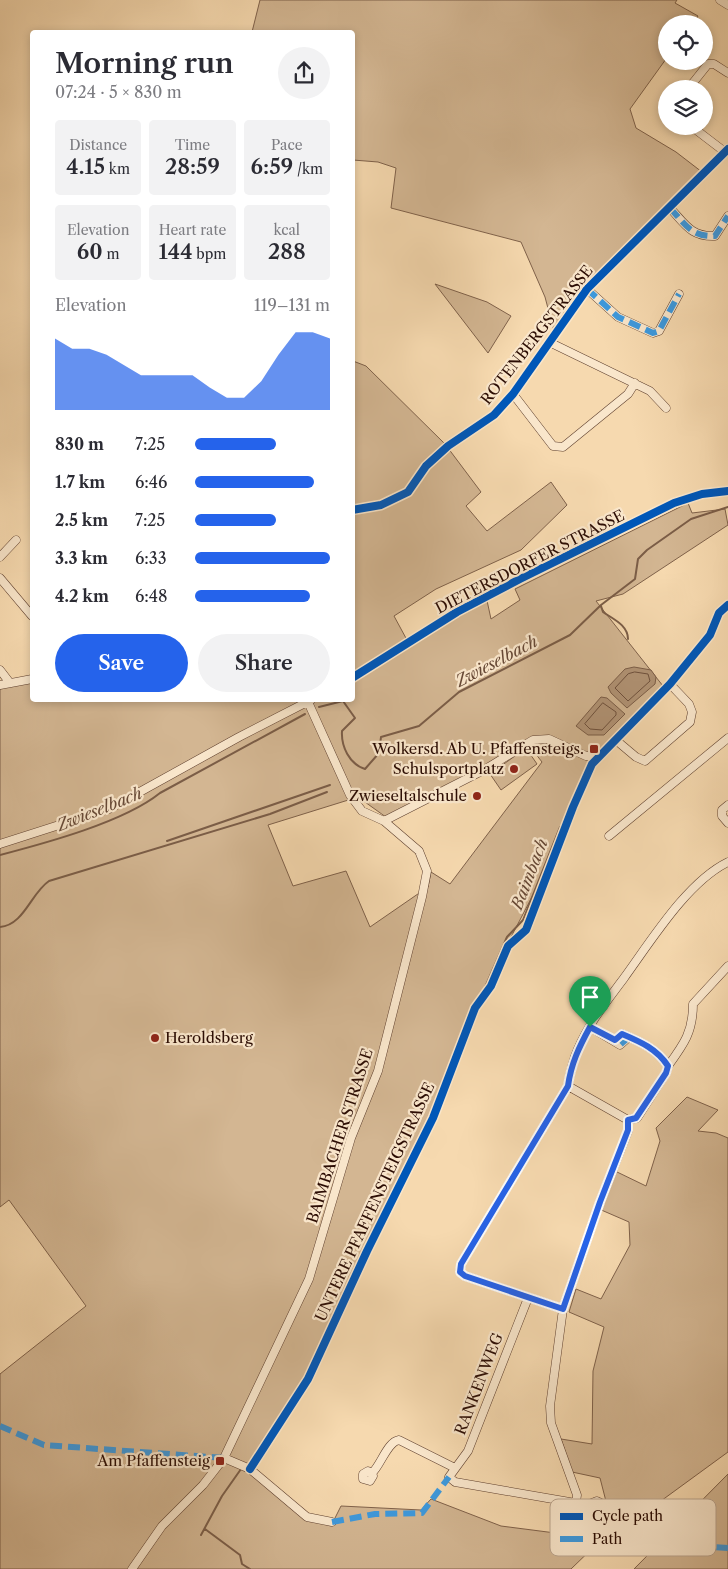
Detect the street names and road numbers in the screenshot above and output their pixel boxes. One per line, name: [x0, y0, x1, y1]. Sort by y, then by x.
street label: ROTENBERGSTRASSE: [476, 261, 597, 408]
street label: DIETERSDORFER STRASSE: [432, 505, 628, 618]
street label: BAIMBACHER STRASSE: [302, 1046, 377, 1226]
street label: UNTERE PFAFFENSTEIGSTRASSE: [311, 1079, 438, 1324]
street label: RANKENWEG: [450, 1330, 507, 1438]

